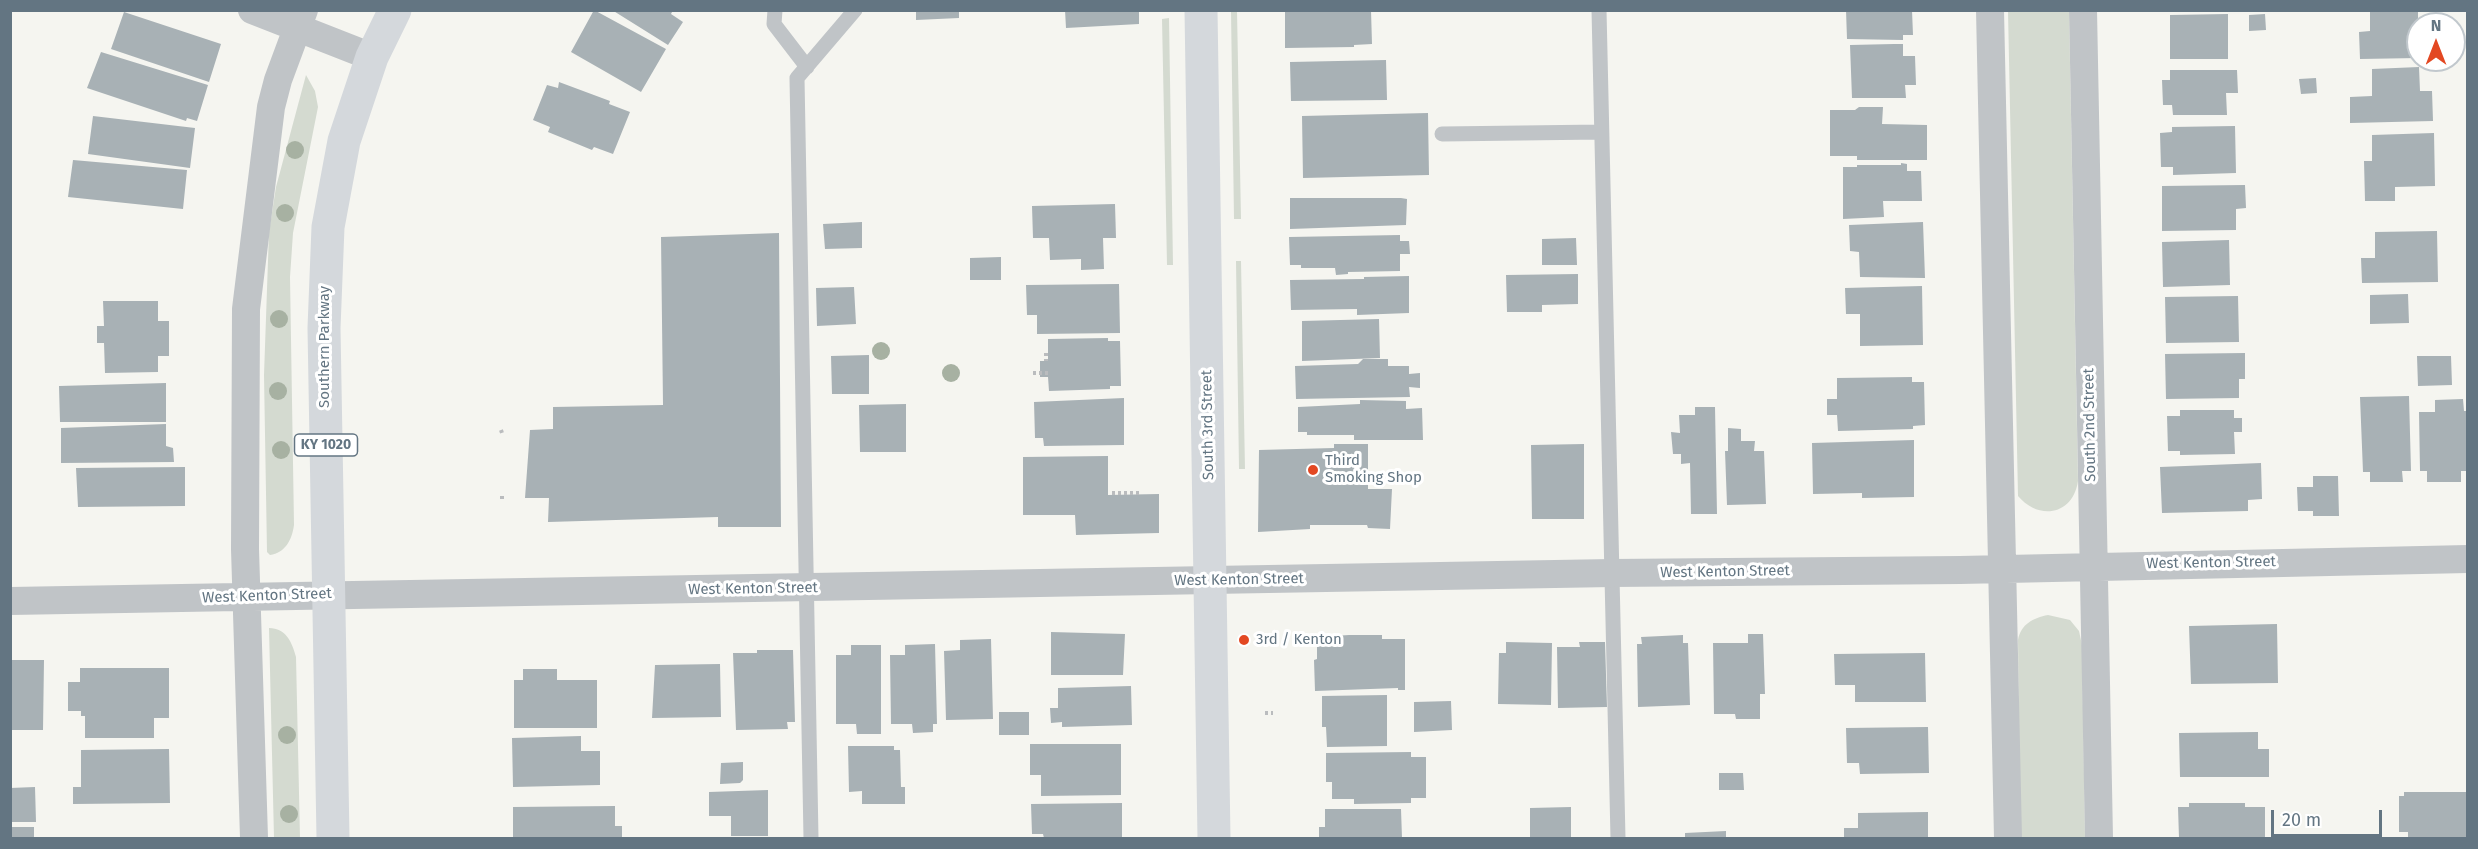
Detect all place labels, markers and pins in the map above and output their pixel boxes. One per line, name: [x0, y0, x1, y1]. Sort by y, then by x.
place label: Third Smoking Shop: [1325, 452, 1422, 487]
marker: Third Smoking Shop: [1306, 463, 1320, 477]
place label: 3rd / Kenton: [1256, 631, 1342, 649]
marker: 3rd / Kenton: [1237, 633, 1251, 647]

